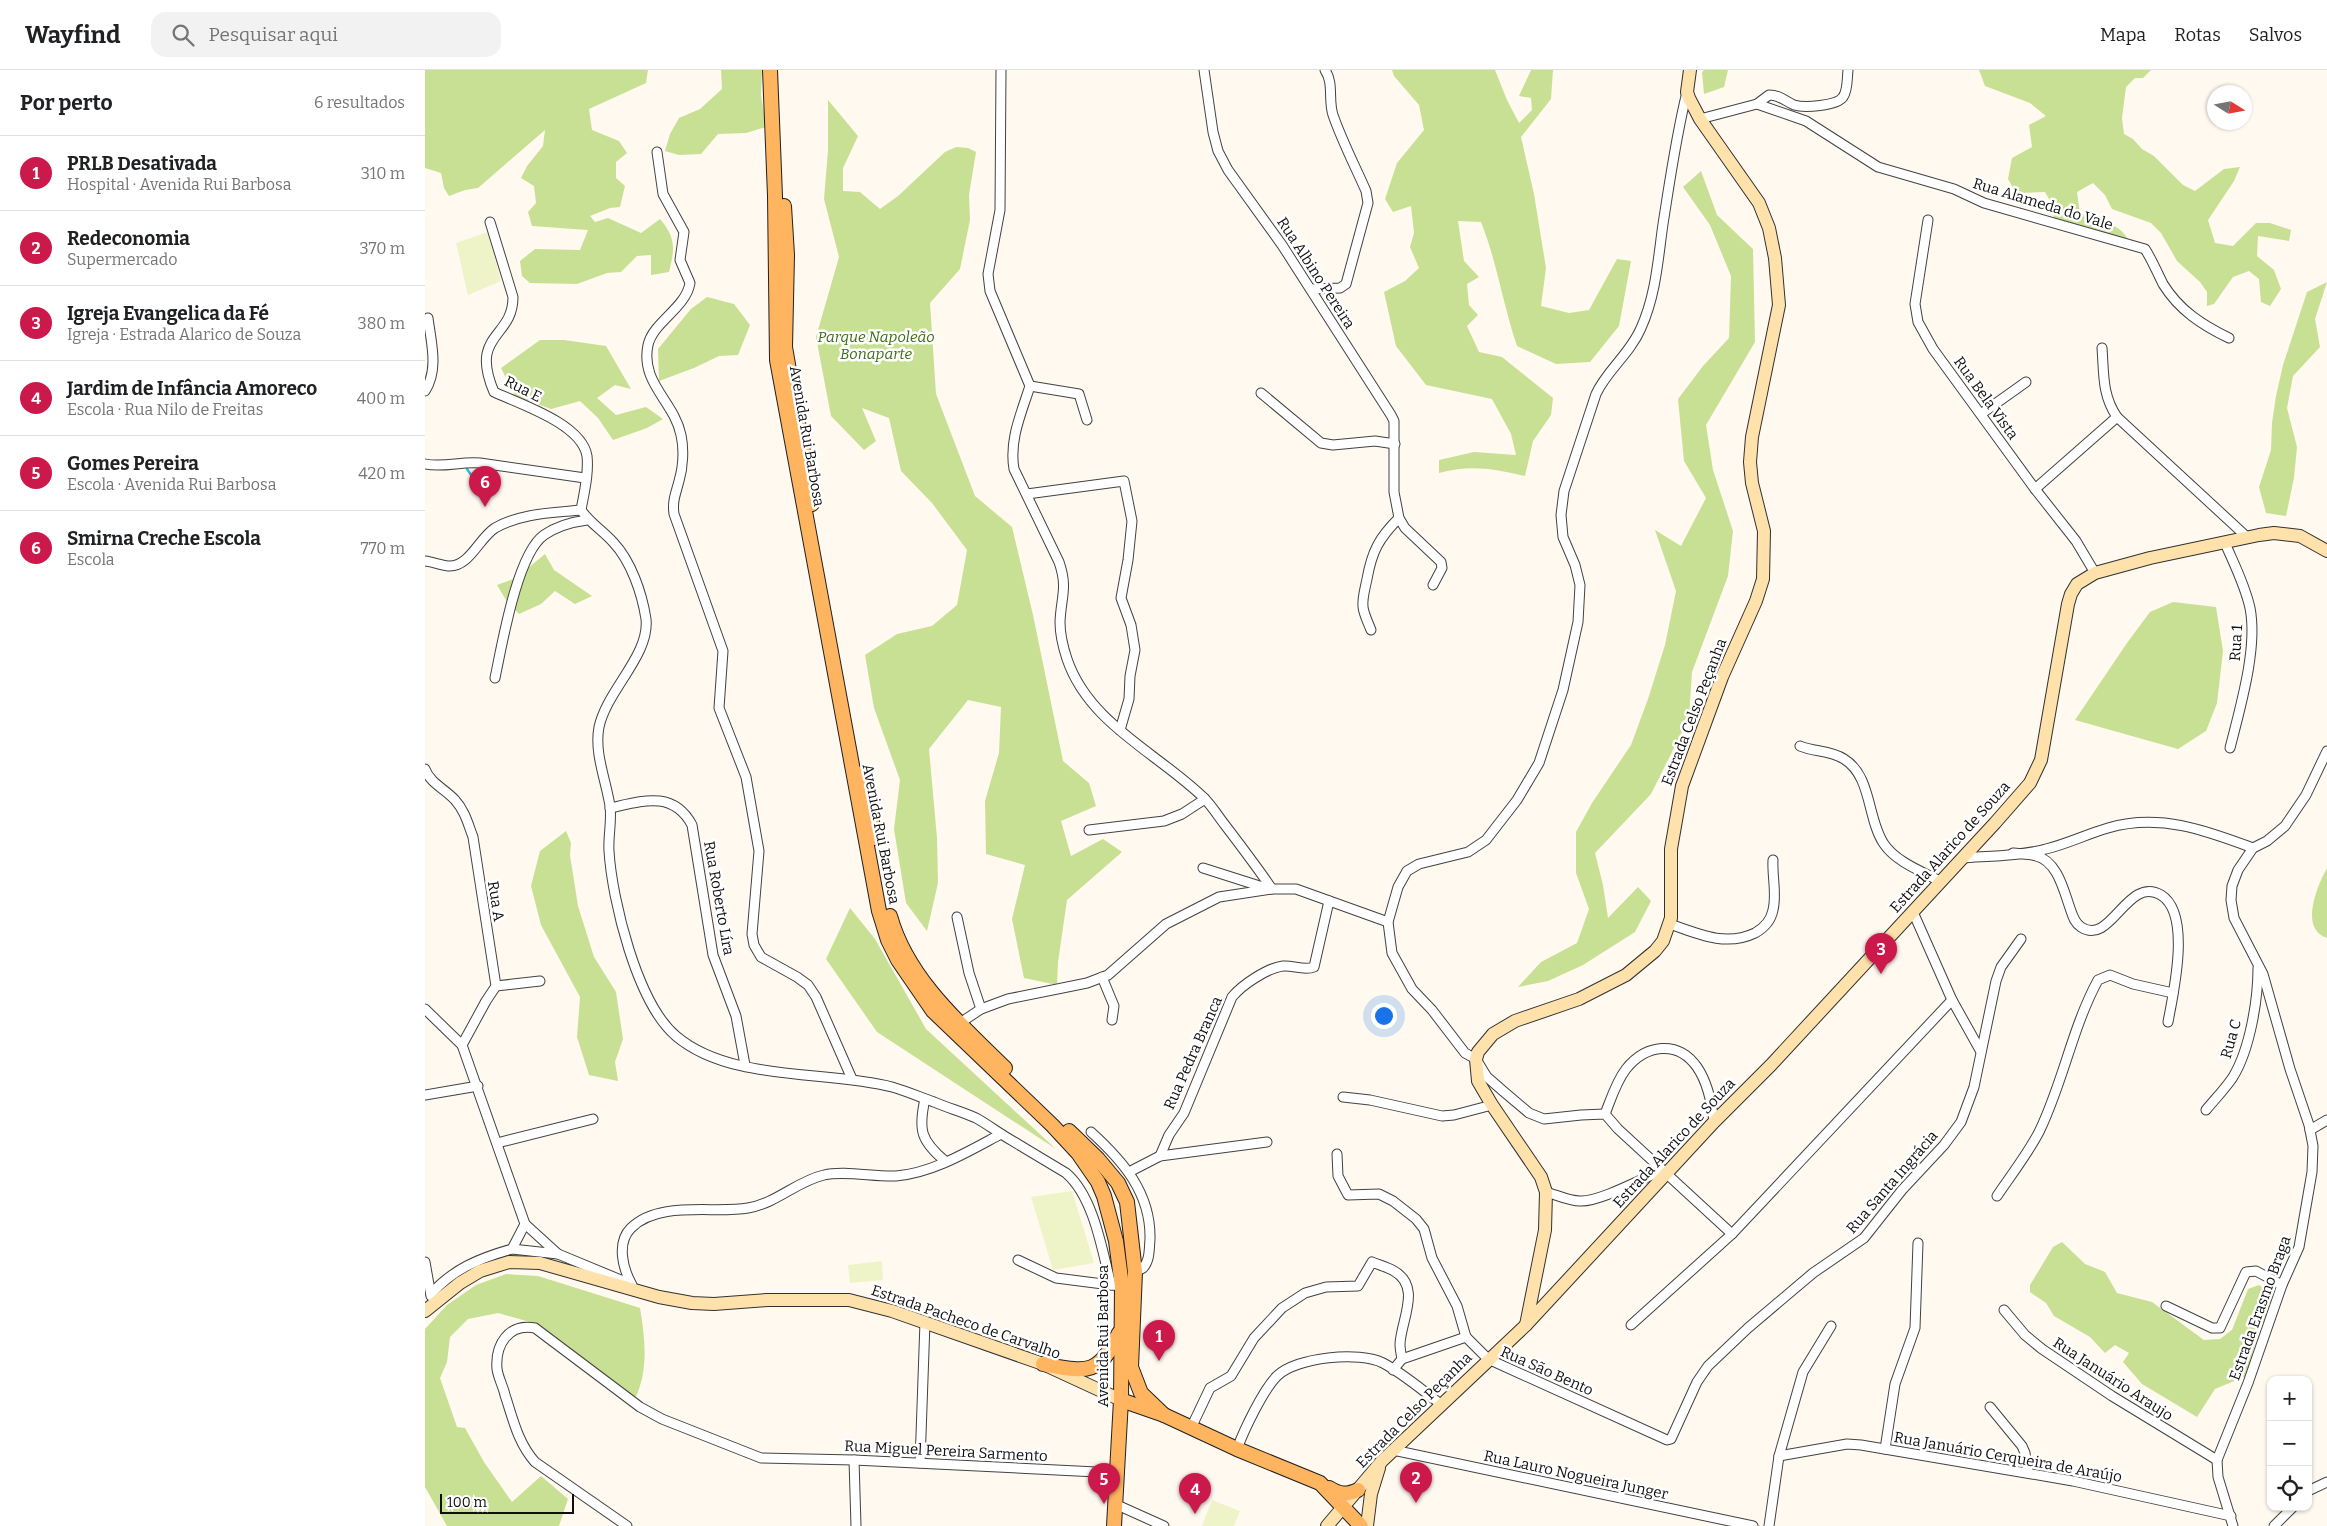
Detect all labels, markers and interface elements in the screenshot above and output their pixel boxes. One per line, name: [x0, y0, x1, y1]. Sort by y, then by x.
search box: [151, 12, 501, 57]
text: Wayfind: [25, 21, 121, 49]
icon: search: [169, 21, 197, 49]
text: Pesquisar aqui: [209, 23, 338, 46]
text: Mapa: [2100, 24, 2146, 46]
text: Rotas: [2174, 24, 2221, 46]
text: Salvos: [2249, 24, 2302, 46]
north arrow: [2207, 85, 2252, 130]
text: Por perto: [20, 90, 113, 116]
text: 6 resultados: [314, 93, 405, 112]
text: PRLB Desativada: [67, 152, 217, 175]
text: 1: [33, 164, 39, 183]
text: 310 m: [361, 164, 405, 183]
street label: Rua Alameda do Vale: [1971, 174, 2115, 234]
text: Hospital · Avenida Rui Barbosa: [67, 175, 291, 194]
street label: Rua Albino Pereira: [1273, 214, 1359, 332]
text: Redeconomia: [67, 227, 190, 250]
text: 2: [31, 239, 41, 258]
text: 370 m: [359, 239, 405, 258]
text: Supermercado: [67, 250, 177, 269]
text: Igreja Evangelica da Fé: [67, 302, 269, 325]
text: 3: [31, 314, 41, 333]
text: 380 m: [358, 314, 405, 333]
text: Igreja · Estrada Alarico de Souza: [67, 325, 301, 344]
park label: Parque Napoleão Bonaparte: [817, 328, 935, 363]
street label: Rua Bela Vista: [1950, 353, 2022, 443]
street label: Avenida Rui Barbosa: [786, 364, 828, 508]
street label: Rua E: [501, 372, 545, 406]
text: Jardim de Infância Amoreco: [67, 377, 317, 400]
text: 4: [31, 389, 41, 408]
text: 400 m: [357, 389, 405, 408]
text: Escola · Rua Nilo de Freitas: [67, 400, 263, 419]
text: Gomes Pereira: [67, 452, 199, 475]
text: 5: [32, 464, 40, 483]
text: 420 m: [358, 464, 405, 483]
pin: 6: [469, 466, 501, 507]
text: Escola · Avenida Rui Barbosa: [67, 475, 276, 494]
text: Smirna Creche Escola: [67, 527, 261, 550]
text: 6: [31, 539, 41, 558]
text: 770 m: [360, 539, 405, 558]
text: Escola: [67, 550, 115, 569]
street label: Rua 1: [2226, 624, 2246, 662]
street label: Estrada Celso Peçanha: [1658, 636, 1730, 788]
street label: Avenida Rui Barbosa: [859, 762, 903, 906]
street label: Estrada Alarico de Souza: [1886, 778, 2014, 916]
street label: Rua Roberto Líra: [700, 840, 738, 956]
street label: Rua A: [484, 879, 508, 923]
pin: 3: [1865, 933, 1897, 974]
street label: Rua Pedra Branca: [1160, 994, 1226, 1112]
your location: [1371, 1003, 1397, 1029]
street label: Rua C: [2217, 1017, 2245, 1061]
street label: Estrada Alarico de Souza: [1609, 1074, 1739, 1212]
street label: Rua Santa Ingrácia: [1842, 1127, 1942, 1237]
street label: Estrada Erasmo Braga: [2225, 1233, 2295, 1383]
street label: Avenida Rui Barbosa: [1094, 1265, 1112, 1407]
street label: Estrada Pacheco de Carvalho: [869, 1281, 1063, 1363]
pin: 1: [1143, 1320, 1175, 1361]
street label: Rua Januário Araujo: [2050, 1334, 2176, 1424]
street label: Rua São Bento: [1498, 1343, 1596, 1399]
street label: Estrada Celso Peçanha: [1352, 1348, 1476, 1472]
map controls: [2267, 1376, 2312, 1511]
button: +: [2267, 1376, 2312, 1421]
button: −: [2267, 1421, 2312, 1466]
street label: Rua Januário Cerqueira de Araújo: [1893, 1428, 2123, 1486]
street label: Rua Miguel Pereira Sarmento: [844, 1437, 1048, 1465]
street label: Rua Lauro Nogueira Junger: [1482, 1447, 1670, 1503]
pin: 2: [1400, 1462, 1432, 1503]
pin: 5: [1088, 1463, 1120, 1504]
button: locate: [2267, 1466, 2312, 1511]
pin: 4: [1179, 1473, 1211, 1514]
scale bar: [440, 1491, 574, 1514]
text: 100 m: [447, 1494, 487, 1511]

